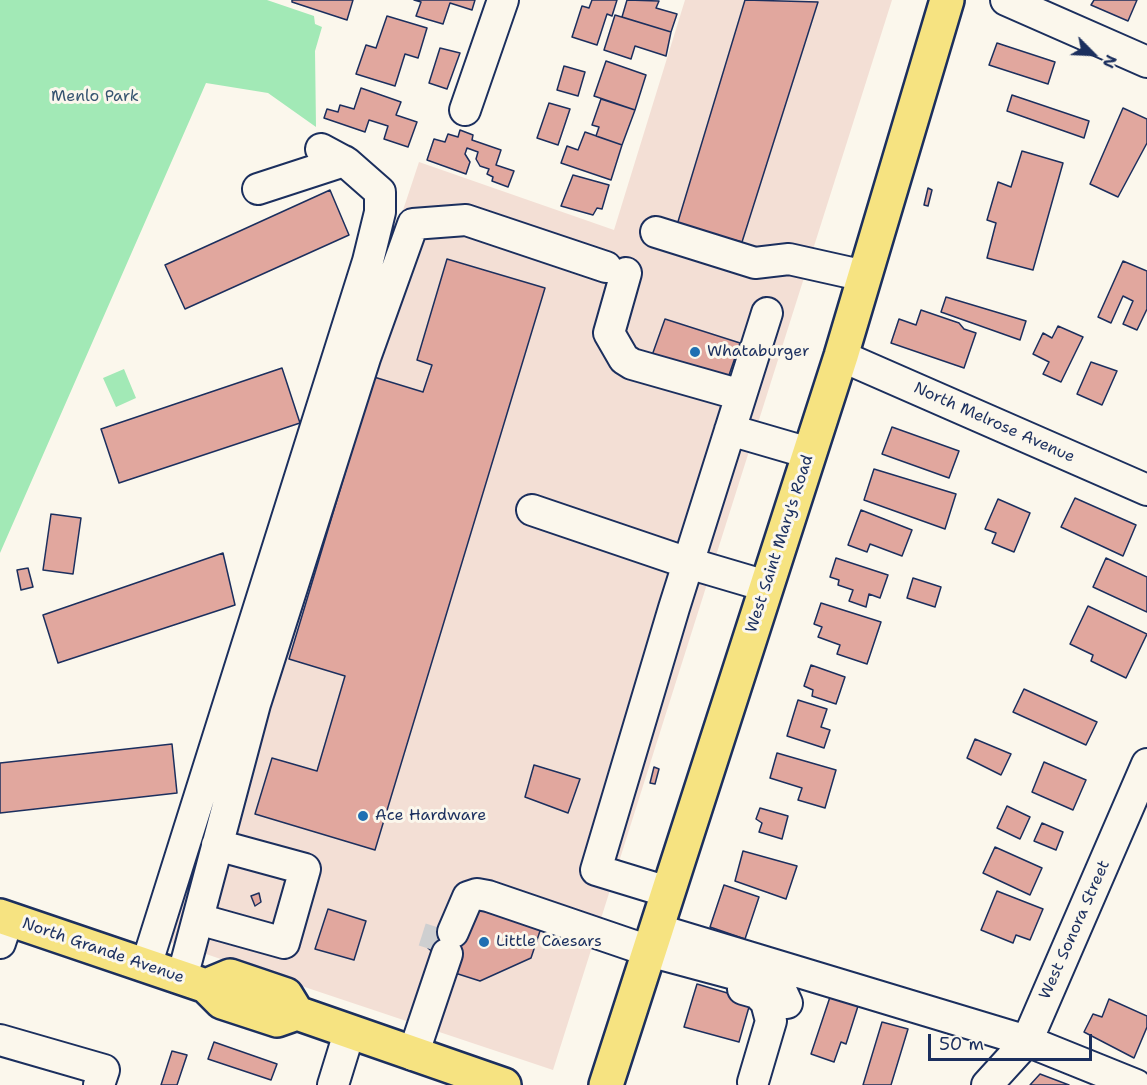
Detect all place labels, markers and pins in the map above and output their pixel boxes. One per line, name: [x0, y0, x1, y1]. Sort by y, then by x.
place label: Whataburger: [707, 342, 810, 362]
marker: Whataburger: [688, 345, 702, 359]
place label: Ace Hardware: [375, 806, 486, 826]
marker: Ace Hardware: [356, 809, 370, 823]
place label: Little Caesars: [496, 932, 602, 952]
marker: Little Caesars: [477, 935, 491, 949]

